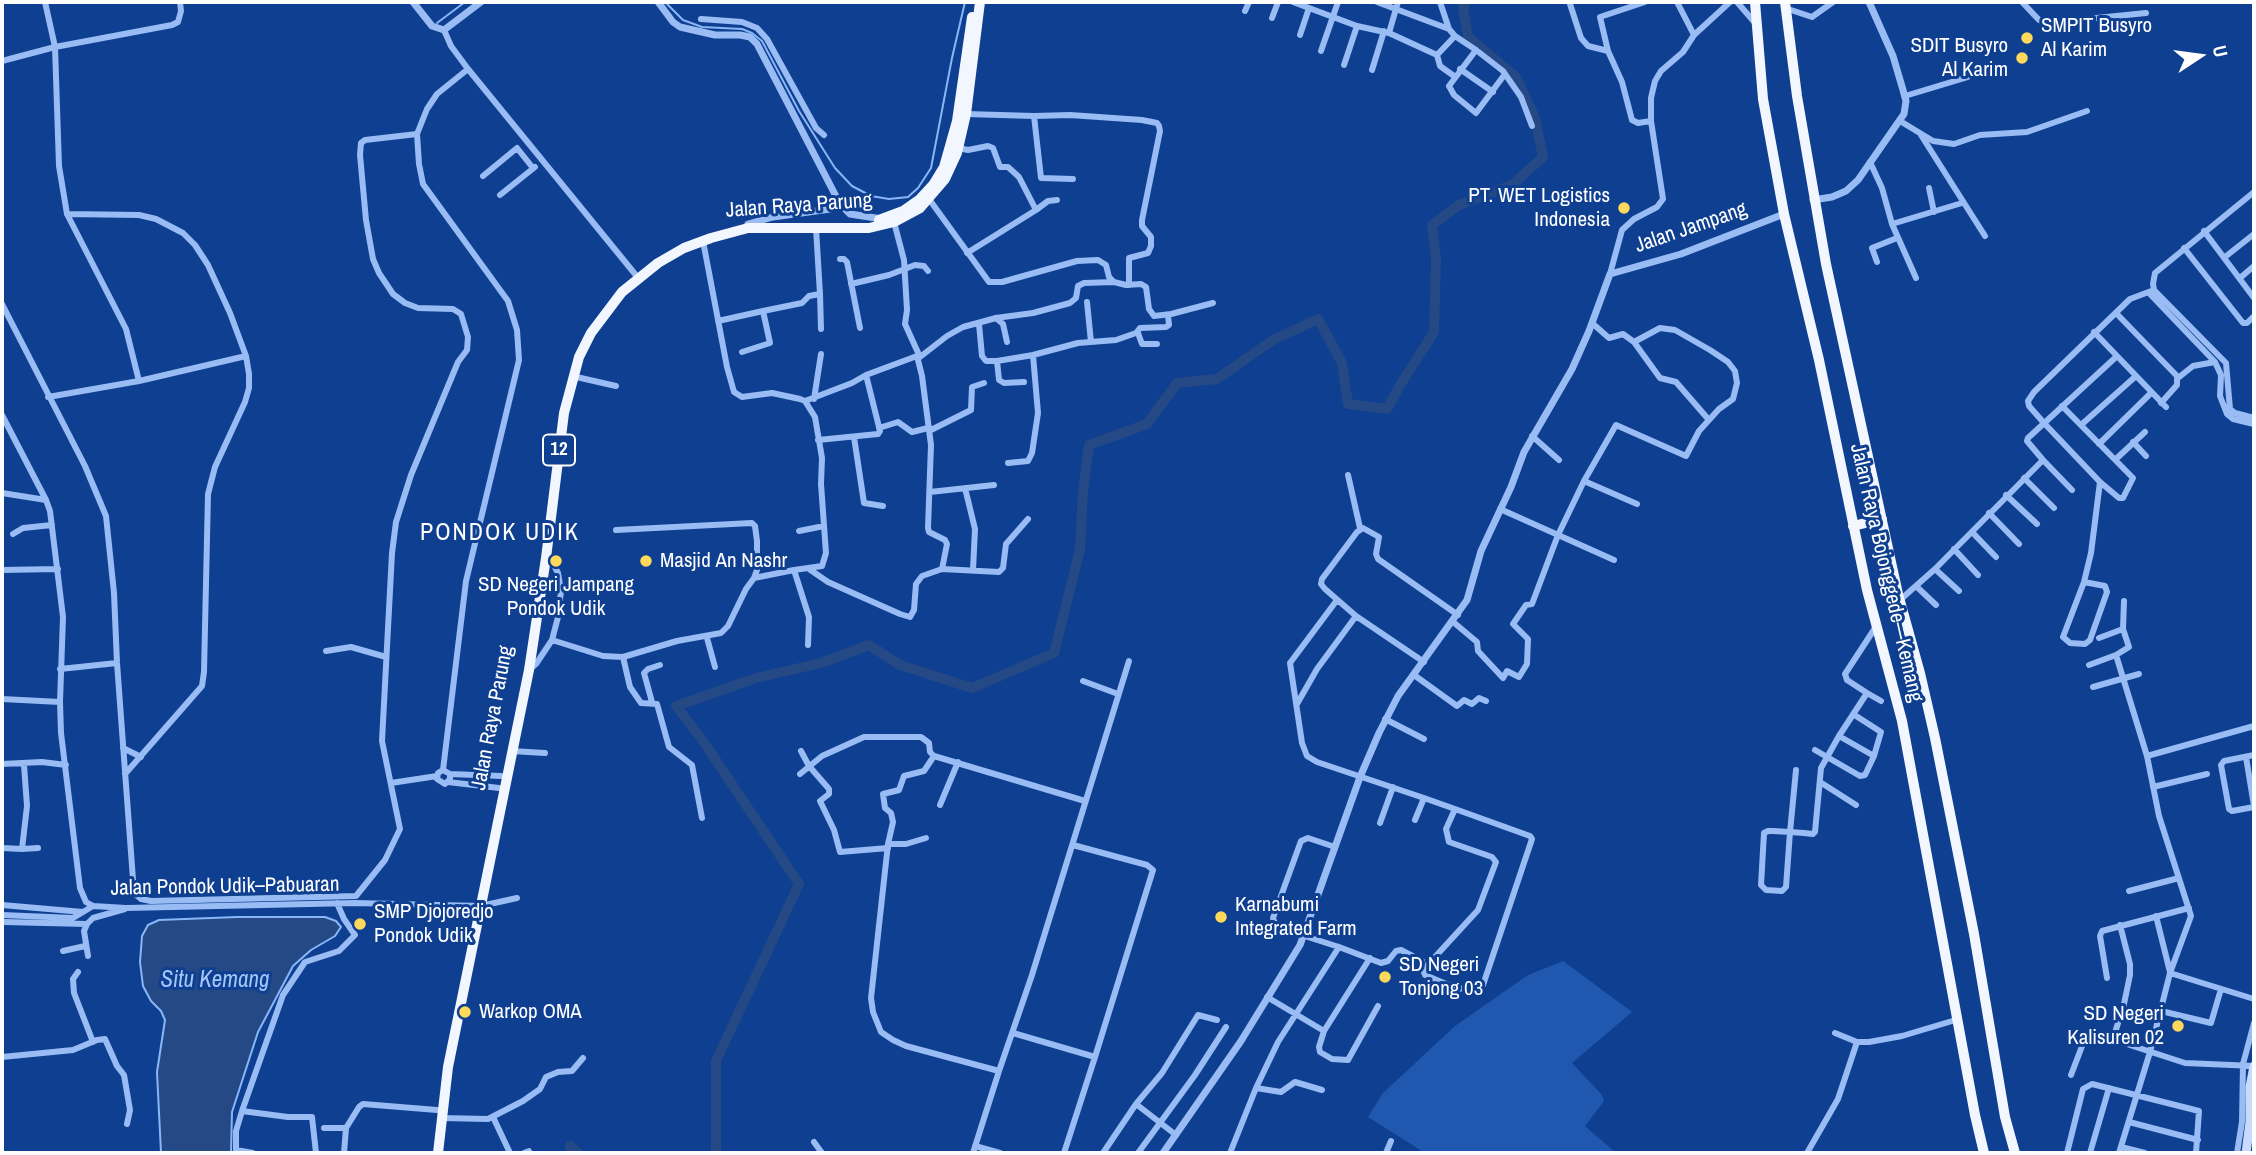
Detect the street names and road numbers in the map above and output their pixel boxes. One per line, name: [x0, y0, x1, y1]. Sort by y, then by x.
street label: Jalan Raya Parung: [725, 188, 873, 224]
street label: Jalan Jampang: [1632, 197, 1750, 259]
road number: 12: [543, 435, 575, 466]
street label: Jalan Raya Bojonggede—Kemang: [1844, 441, 1928, 705]
street label: Jalan Raya Parung: [467, 644, 519, 792]
street label: Jalan Pondok Udik–Pabuaran: [110, 872, 340, 902]

